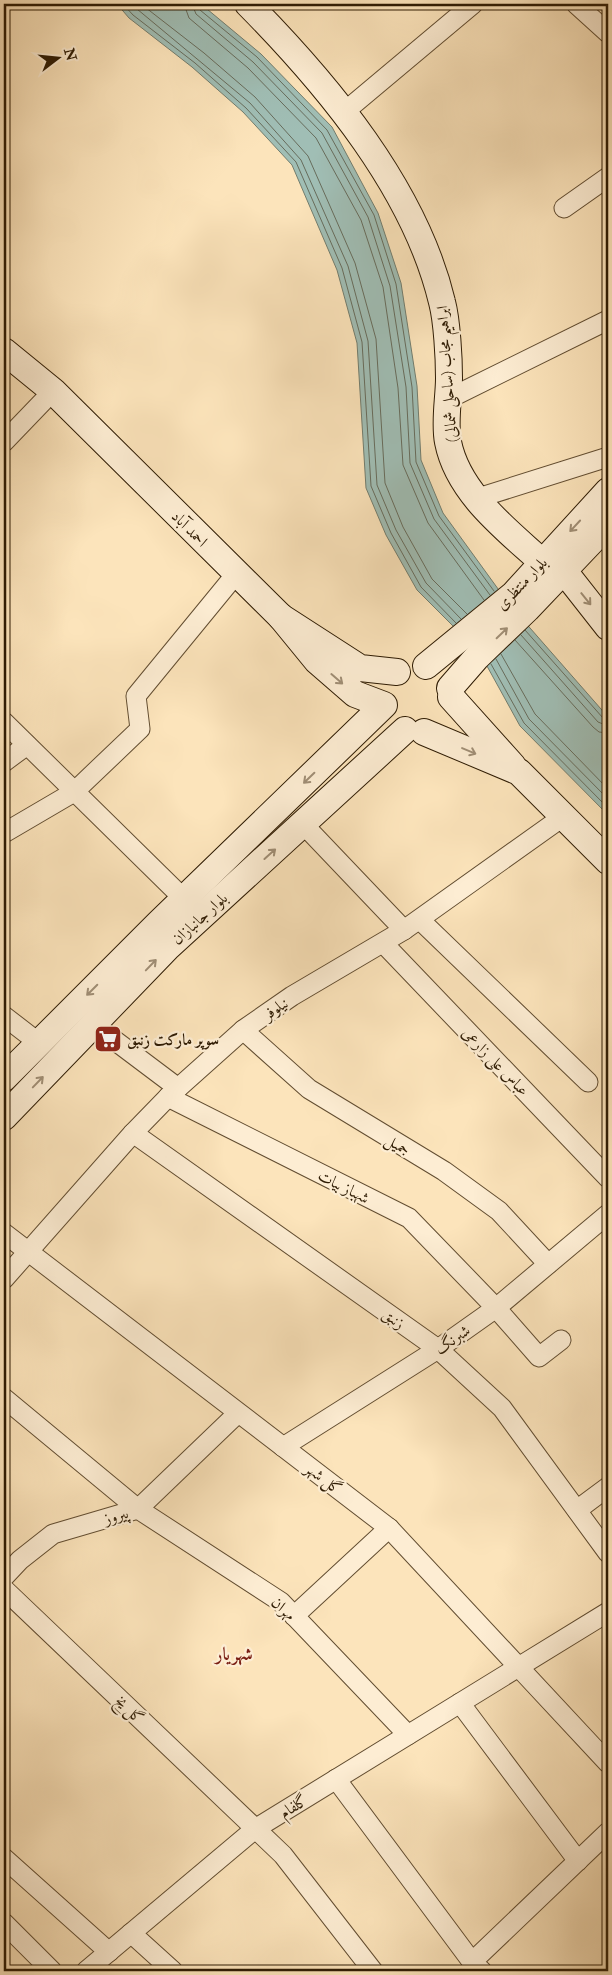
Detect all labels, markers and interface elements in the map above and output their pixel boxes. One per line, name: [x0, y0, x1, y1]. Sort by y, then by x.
north arrow: [32, 32, 82, 82]
text: N: [60, 45, 80, 63]
street label: ابراهیم مجاب (ساحلی شمالی): [432, 304, 468, 443]
street label: احمد آباد: [167, 506, 212, 551]
one-way arrow: [569, 520, 581, 533]
street label: بلوار منتظری: [492, 553, 552, 614]
one-way arrow: [581, 592, 591, 606]
one-way arrow: [496, 627, 508, 639]
one-way arrow: [331, 673, 344, 684]
one-way arrow: [461, 747, 476, 757]
one-way arrow: [303, 772, 315, 784]
one-way arrow: [263, 849, 276, 860]
street label: بلوار جانبازان: [168, 888, 232, 949]
one-way arrow: [144, 959, 157, 971]
one-way arrow: [87, 983, 99, 995]
street label: نیلوفر: [257, 993, 292, 1026]
street label: عباس علی زارعی: [457, 1023, 533, 1101]
supermarket icon: سوپر مارکت زنبق: [93, 1024, 123, 1054]
place label: سوپر مارکت زنبق: [127, 1030, 219, 1050]
one-way arrow: [32, 1075, 44, 1088]
street label: جمیل: [381, 1130, 414, 1161]
street label: شهباز بیات: [314, 1165, 373, 1208]
street label: زنبق: [378, 1304, 409, 1334]
street label: شبرنگ: [430, 1320, 474, 1359]
street label: گل شهر: [299, 1457, 346, 1500]
street label: پیروز: [100, 1503, 132, 1530]
street label: مهران: [267, 1592, 300, 1625]
district label: شهریار: [213, 1643, 253, 1666]
street label: گل یخ: [108, 1691, 148, 1730]
street label: گلفام: [276, 1791, 313, 1827]

